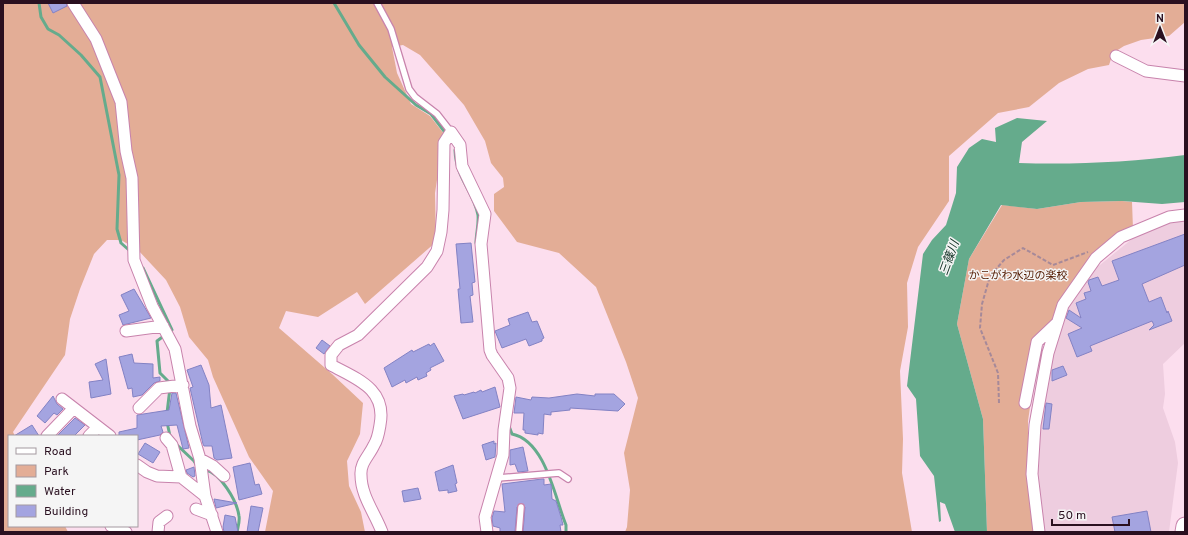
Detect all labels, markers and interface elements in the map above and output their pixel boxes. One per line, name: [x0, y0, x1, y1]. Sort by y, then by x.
north arrow: [1140, 8, 1180, 48]
text: N: [1156, 12, 1164, 26]
water label: 三篠川: [936, 236, 964, 278]
park label: かこがわ水辺の楽校: [969, 269, 1068, 283]
legend: [8, 435, 138, 527]
text: Road: [44, 444, 72, 460]
text: Park: [44, 464, 69, 480]
text: Water: [44, 484, 76, 500]
scale bar: [1052, 501, 1129, 527]
text: Building: [44, 504, 88, 520]
text: 50 m: [1058, 508, 1086, 524]

